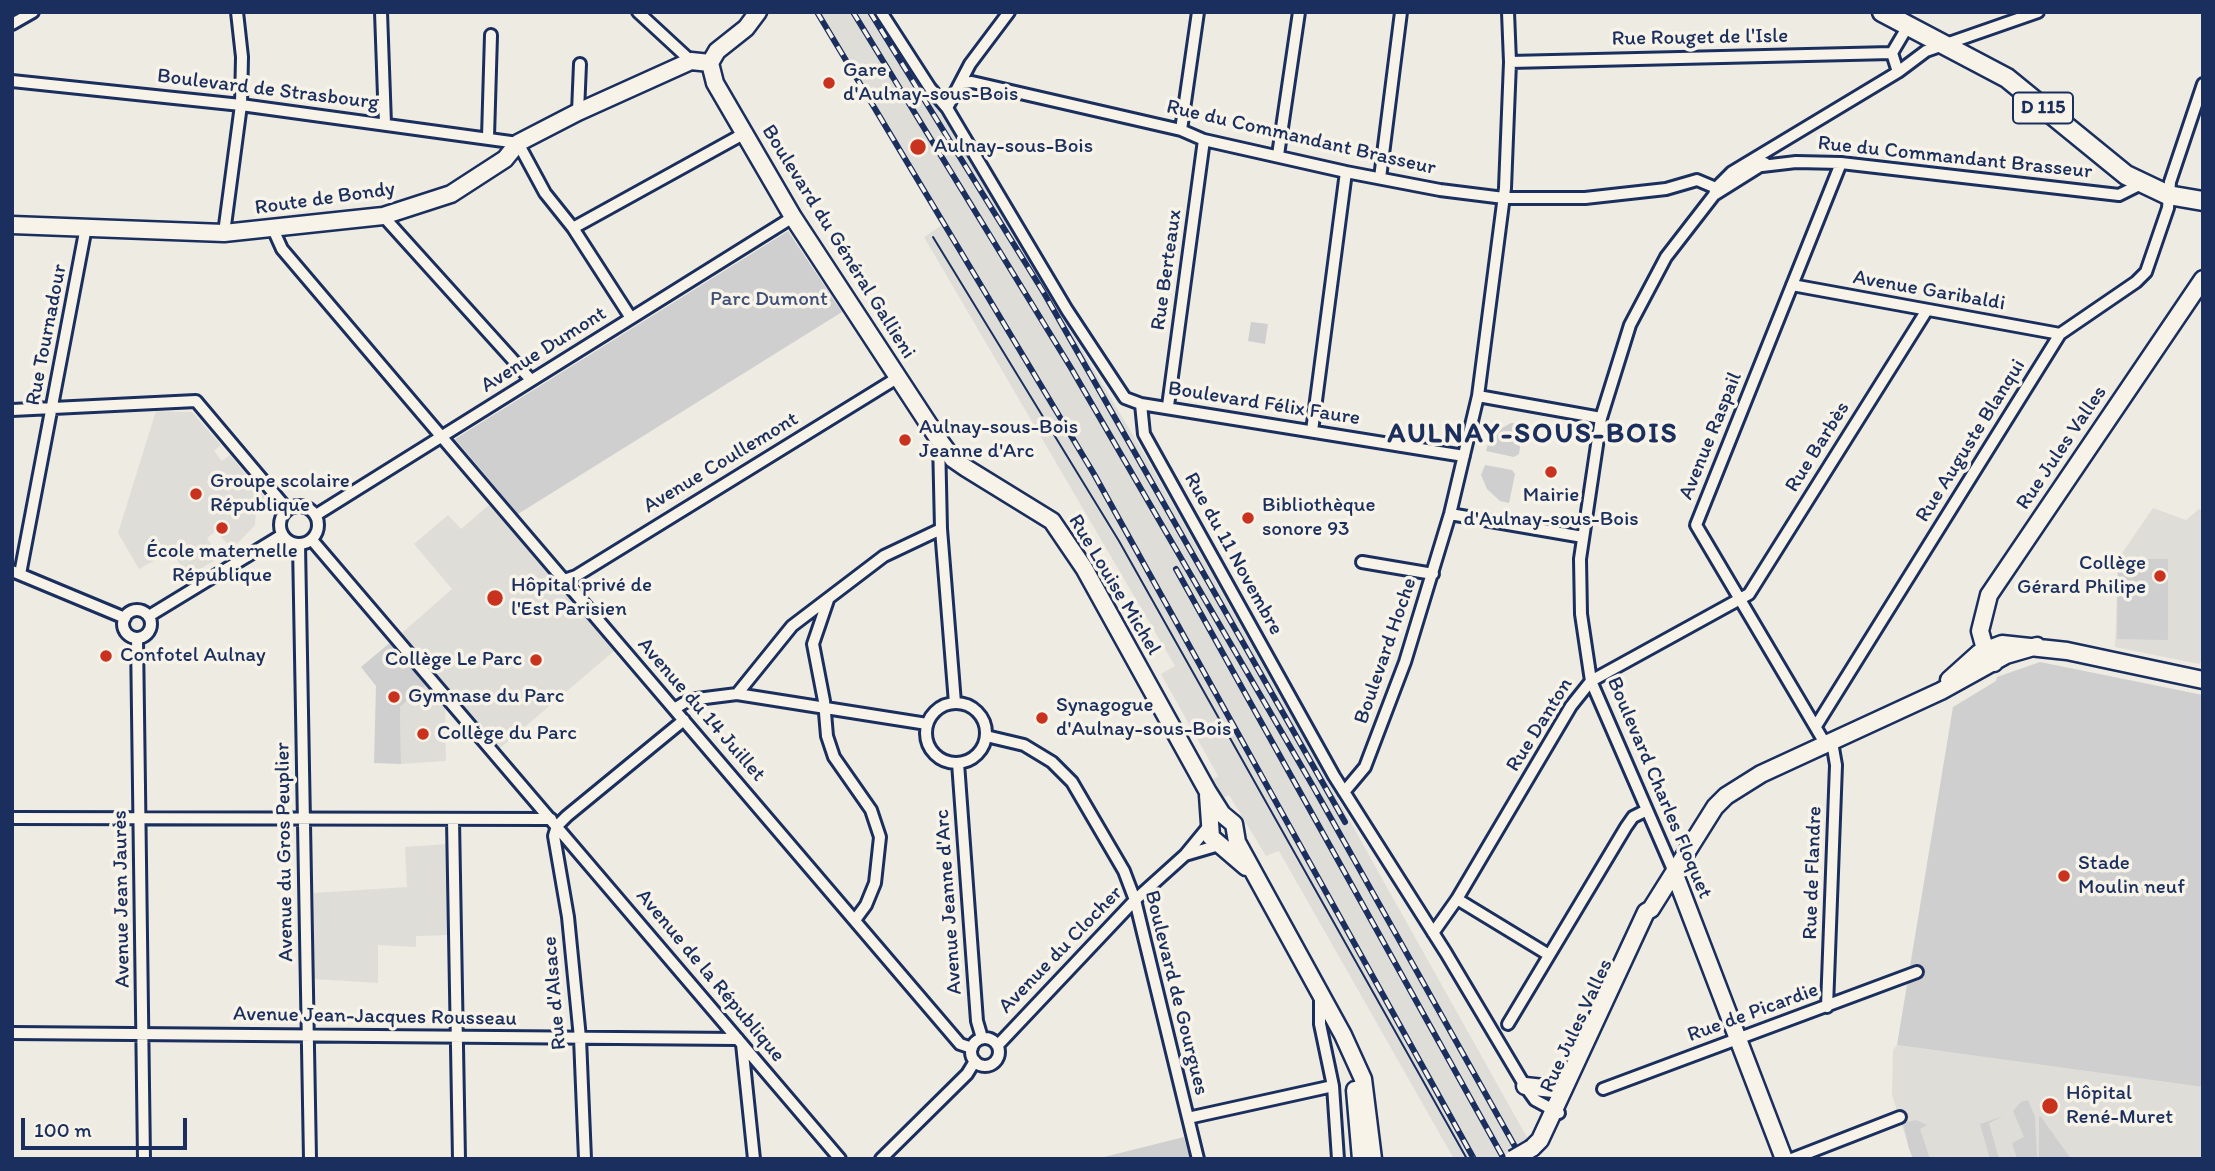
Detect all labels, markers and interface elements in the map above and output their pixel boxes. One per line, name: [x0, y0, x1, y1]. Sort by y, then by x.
street label: Rue Rouget de l'Isle: [1612, 24, 1788, 52]
place label: Gare d'Aulnay-sous-Bois: [843, 58, 1018, 108]
street label: Boulevard de Strasbourg: [156, 64, 380, 116]
marker: Gare d'Aulnay-sous-Bois: [821, 75, 837, 91]
road number: D 115: [2013, 92, 2073, 124]
street label: Rue du Commandant Brasseur: [1164, 95, 1438, 181]
street label: Boulevard du Général Gallieni: [755, 120, 921, 364]
street label: Rue du Commandant Brasseur: [1816, 131, 2094, 185]
place label: Aulnay-sous-Bois: [934, 134, 1093, 160]
marker: Aulnay-sous-Bois: [908, 137, 928, 157]
street label: Route de Bondy: [253, 177, 397, 221]
street label: Rue Berteaux: [1146, 208, 1188, 332]
street label: Rue Tournadour: [21, 262, 73, 408]
street label: Avenue Garibaldi: [1851, 265, 2007, 317]
park label: Parc Dumont: [710, 287, 828, 313]
street label: Avenue Dumont: [477, 301, 611, 399]
street label: Rue Auguste Blanqui: [1911, 355, 2031, 527]
street label: Avenue Raspail: [1674, 369, 1748, 503]
street label: Boulevard Félix Faure: [1166, 376, 1362, 432]
street label: Rue Jules Valles: [2011, 381, 2113, 515]
street label: Rue Barbès: [1780, 397, 1856, 497]
street label: Avenue Coullemont: [639, 407, 803, 519]
place label: Aulnay-sous-Bois Jeanne d'Arc: [919, 415, 1078, 465]
district label: AULNAY-SOUS-BOIS: [1389, 418, 1677, 452]
marker: Aulnay-sous-Bois Jeanne d'Arc: [897, 432, 913, 448]
marker: Mairie d'Aulnay-sous-Bois: [1543, 464, 1559, 480]
street label: Rue du 11 Novembre: [1178, 468, 1288, 640]
place label: Groupe scolaire République: [210, 469, 350, 519]
place label: Mairie d'Aulnay-sous-Bois: [1463, 483, 1639, 533]
marker: Groupe scolaire République: [188, 486, 204, 502]
place label: Bibliothèque sonore 93: [1262, 493, 1375, 543]
street label: Rue Louise Michel: [1062, 510, 1166, 660]
marker: Bibliothèque sonore 93: [1240, 510, 1256, 526]
marker: École maternelle République: [214, 520, 230, 536]
place label: École maternelle République: [146, 539, 298, 589]
place label: Collège Gérard Philipe: [2017, 551, 2146, 601]
marker: Collège Gérard Philipe: [2152, 568, 2168, 584]
place label: Hôpital privé de l'Est Parisien: [511, 573, 652, 623]
street label: Boulevard Hoche: [1349, 575, 1423, 727]
marker: Hôpital privé de l'Est Parisien: [485, 588, 505, 608]
street label: Avenue du 14 Juillet: [632, 633, 770, 787]
place label: Confotel Aulnay: [120, 643, 266, 669]
place label: Collège Le Parc: [385, 647, 522, 673]
marker: Confotel Aulnay: [98, 648, 114, 664]
marker: Collège Le Parc: [528, 652, 544, 668]
street label: Rue Danton: [1501, 673, 1579, 777]
street label: Boulevard Charles Floquet: [1601, 673, 1717, 903]
place label: Gymnase du Parc: [408, 684, 564, 710]
marker: Gymnase du Parc: [386, 689, 402, 705]
place label: Synagogue d'Aulnay-sous-Bois: [1056, 693, 1231, 743]
marker: Synagogue d'Aulnay-sous-Bois: [1034, 710, 1050, 726]
place label: Collège du Parc: [437, 721, 577, 747]
marker: Collège du Parc: [415, 726, 431, 742]
street label: Avenue du Gros Peuplier: [270, 742, 300, 962]
street label: Rue de Flandre: [1798, 806, 1828, 940]
street label: Avenue Jeanne d'Arc: [930, 809, 968, 995]
street label: Avenue Jean Jaurès: [108, 810, 136, 988]
place label: Stade Moulin neuf: [2078, 851, 2185, 901]
marker: Stade Moulin neuf: [2056, 868, 2072, 884]
street label: Avenue du Clocher: [994, 881, 1128, 1019]
street label: Avenue de la République: [630, 884, 790, 1068]
street label: Boulevard de Gourgues: [1138, 888, 1214, 1098]
street label: Rue d'Alsace: [537, 935, 573, 1051]
street label: Rue Jules Valles: [1535, 955, 1619, 1097]
street label: Rue de Picardie: [1684, 978, 1822, 1048]
street label: Avenue Jean-Jacques Rousseau: [233, 1002, 517, 1032]
place label: Hôpital René-Muret: [2066, 1081, 2173, 1131]
marker: Hôpital René-Muret: [2040, 1096, 2060, 1116]
scale bar: [24, 1104, 191, 1148]
text: 100 m: [34, 1117, 92, 1142]

